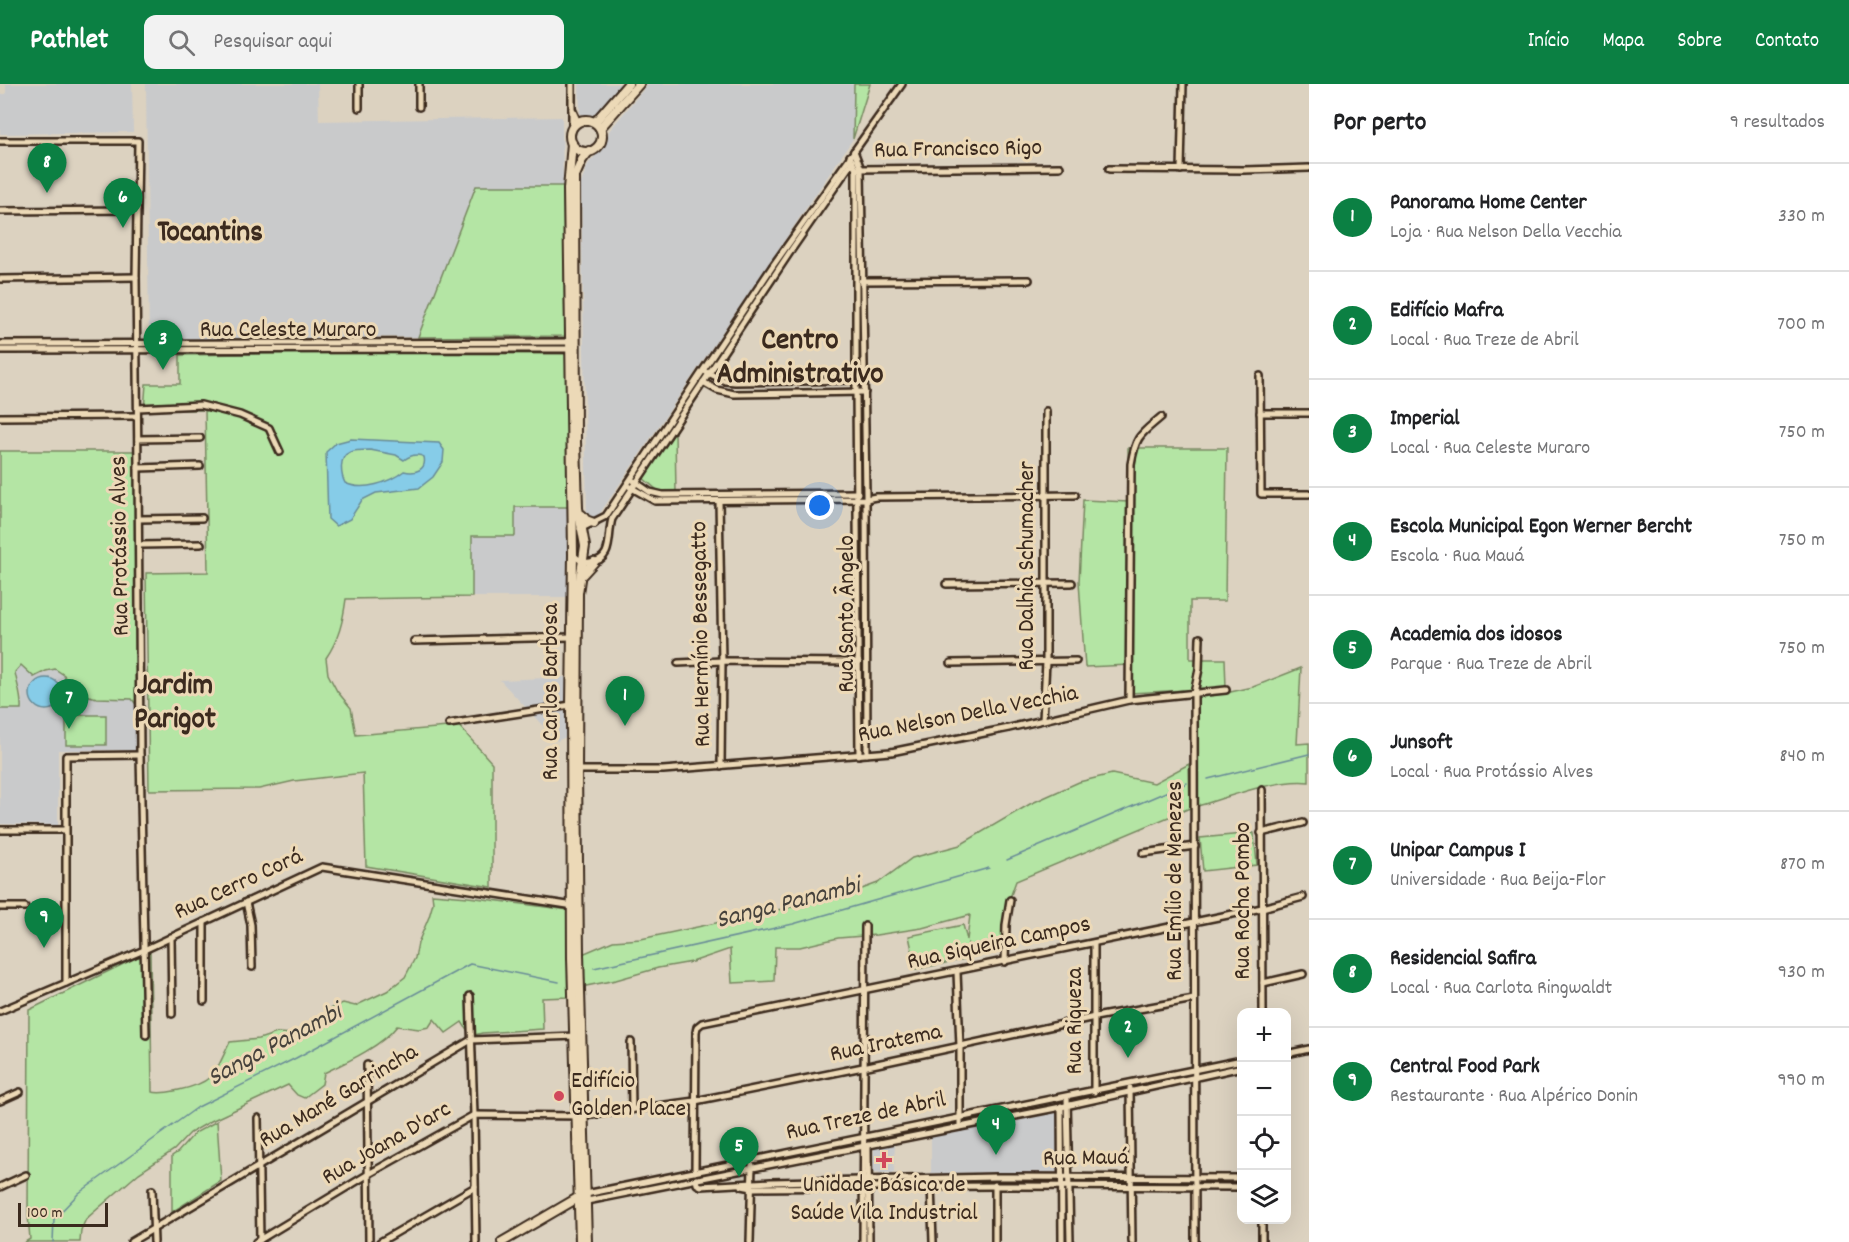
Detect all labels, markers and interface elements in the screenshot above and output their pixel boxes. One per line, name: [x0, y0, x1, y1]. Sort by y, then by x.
search box: [144, 15, 564, 69]
text: Pathlet: [30, 22, 108, 62]
icon: search: [165, 26, 198, 59]
text: Pesquisar aqui: [213, 27, 332, 58]
text: Início: [1528, 27, 1569, 57]
text: Mapa: [1602, 27, 1644, 57]
text: Sobre: [1677, 27, 1722, 57]
text: Contato: [1755, 27, 1819, 57]
text: Por perto: [1333, 105, 1426, 142]
text: 9 resultados: [1730, 109, 1825, 137]
street label: Rua Francisco Rigo: [874, 132, 1042, 168]
pin: 8: [28, 144, 66, 193]
pin: 6: [104, 178, 142, 228]
text: Panorama Home Center: [1390, 188, 1587, 219]
text: 1: [1350, 203, 1355, 231]
text: 330 m: [1778, 203, 1825, 231]
district label: Tocantins: [157, 213, 263, 256]
text: Loja · Rua Nelson Della Vecchia: [1390, 219, 1622, 247]
text: Edifício Mafra: [1390, 296, 1503, 327]
text: 2: [1348, 311, 1357, 339]
text: 700 m: [1777, 311, 1825, 339]
street label: Rua Celeste Muraro: [200, 314, 376, 348]
pin: 3: [144, 320, 182, 370]
district label: Centro Administrativo: [716, 321, 884, 398]
text: Local · Rua Treze de Abril: [1390, 327, 1579, 355]
text: Imperial: [1390, 404, 1460, 435]
text: 3: [1348, 419, 1357, 447]
text: 750 m: [1779, 419, 1825, 447]
text: Local · Rua Celeste Muraro: [1390, 435, 1590, 463]
street label: Rua Protássio Alves: [102, 456, 140, 636]
street label: Rua Dalhia Schumacher: [1011, 461, 1045, 671]
your location: [805, 491, 834, 520]
text: Escola Municipal Egon Werner Bercht: [1390, 512, 1692, 543]
street label: Rua Hermínio Bessegatto: [683, 521, 721, 747]
text: 4: [1348, 527, 1357, 555]
text: 750 m: [1779, 527, 1825, 555]
street label: Rua Santo Ângelo: [831, 535, 865, 693]
text: Escola · Rua Mauá: [1390, 543, 1524, 571]
street label: Rua Carlos Barbosa: [535, 603, 569, 780]
text: Academia dos idosos: [1390, 620, 1563, 651]
text: 5: [1348, 635, 1357, 663]
text: 750 m: [1779, 635, 1825, 663]
text: Parque · Rua Treze de Abril: [1390, 651, 1592, 679]
district label: Jardim Parigot: [134, 666, 216, 743]
pin: 1: [606, 676, 644, 726]
street label: Rua Nelson Della Vecchia: [855, 677, 1082, 753]
pin: 7: [50, 680, 88, 729]
text: Junsoft: [1390, 728, 1453, 759]
text: 6: [1348, 743, 1357, 771]
text: 840 m: [1779, 743, 1825, 771]
text: Local · Rua Protássio Alves: [1390, 759, 1593, 787]
street label: Rua Emílio de Menezes: [1159, 781, 1193, 981]
street label: Rua Rocha Pombo: [1227, 822, 1261, 980]
text: Unipar Campus I: [1390, 836, 1526, 867]
street label: Rua Cerro Corá: [169, 840, 309, 930]
text: 7: [1349, 851, 1356, 879]
text: 870 m: [1780, 851, 1825, 879]
water label: Sanga Panambi: [712, 867, 868, 940]
text: Universidade · Rua Beija-Flor: [1390, 867, 1606, 895]
pin: 9: [24, 898, 63, 948]
street label: Rua Siqueira Campos: [904, 908, 1094, 980]
text: Residencial Safira: [1390, 944, 1536, 975]
text: 8: [1348, 959, 1357, 987]
text: 930 m: [1778, 959, 1825, 987]
street label: Rua Riqueza: [1059, 967, 1093, 1074]
text: Local · Rua Carlota Ringwaldt: [1390, 975, 1612, 1003]
water label: Sanga Panambi: [201, 993, 352, 1097]
pin: 2: [1108, 1008, 1148, 1058]
map controls: [1237, 1008, 1291, 1224]
button: +: [1237, 1008, 1291, 1062]
street label: Rua Iratema: [827, 1015, 946, 1072]
street label: Rua Mané Garrincha: [253, 1036, 425, 1158]
text: Central Food Park: [1390, 1052, 1540, 1083]
button: −: [1237, 1062, 1291, 1116]
place label: Edifício Golden Place: [571, 1065, 686, 1127]
text: 9: [1348, 1067, 1357, 1095]
text: 990 m: [1777, 1067, 1825, 1095]
street label: Rua Treze de Abril: [783, 1083, 949, 1151]
text: Restaurante · Rua Alpérico Donin: [1390, 1083, 1638, 1111]
marker: Edifício Golden Place: [552, 1089, 566, 1103]
street label: Rua Joana D'arc: [316, 1093, 458, 1195]
pin: 4: [976, 1106, 1016, 1155]
button: locate: [1237, 1116, 1291, 1170]
pin: 5: [720, 1128, 758, 1177]
street label: Rua Mauá: [1042, 1141, 1130, 1177]
marker: Unidade Básica de Saúde Vila Industrial: [875, 1151, 893, 1169]
place label: Unidade Básica de Saúde Vila Industrial: [790, 1169, 978, 1231]
button: layers: [1237, 1170, 1291, 1224]
scale bar: [18, 1200, 108, 1228]
text: 100 m: [27, 1202, 63, 1225]

